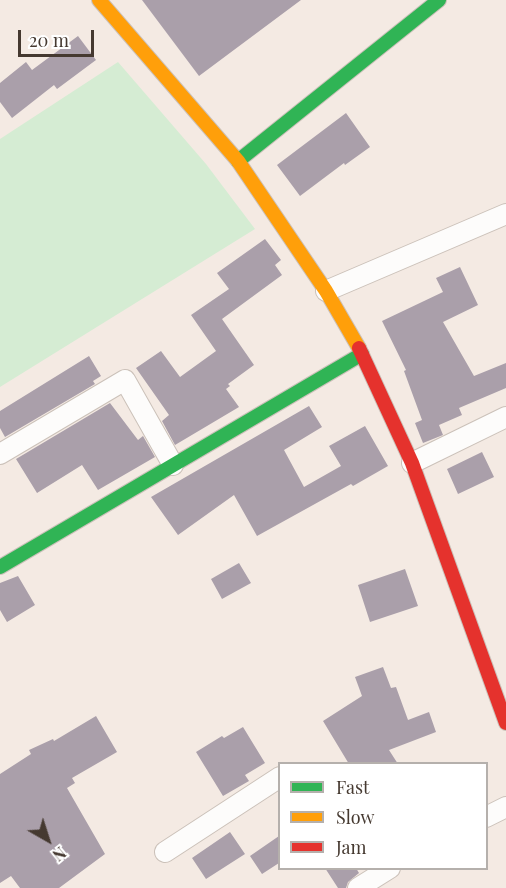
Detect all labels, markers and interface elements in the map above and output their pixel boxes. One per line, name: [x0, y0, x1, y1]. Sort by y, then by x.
scale bar: [21, 18, 98, 56]
text: 20 m: [29, 28, 69, 52]
legend: [278, 762, 488, 870]
text: Fast: [336, 775, 369, 799]
text: Slow: [336, 805, 374, 829]
north arrow: [18, 810, 78, 870]
text: Jam: [336, 835, 366, 859]
text: N: [49, 843, 71, 866]

